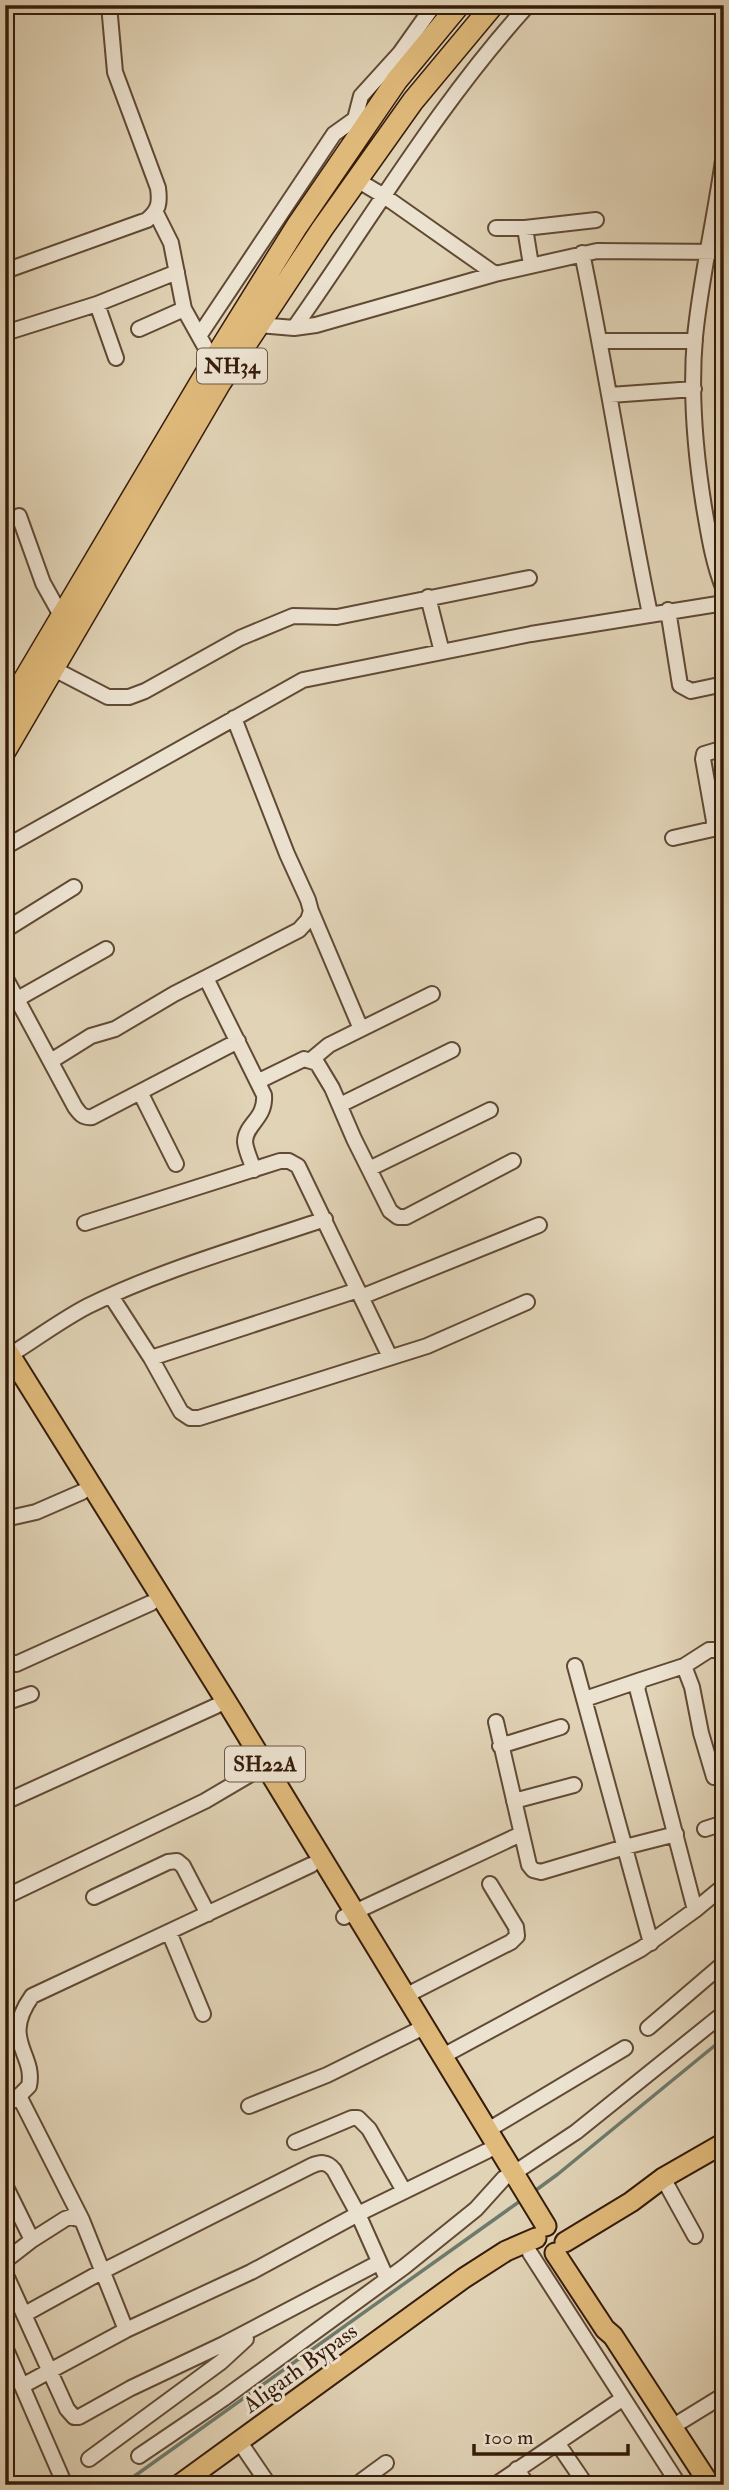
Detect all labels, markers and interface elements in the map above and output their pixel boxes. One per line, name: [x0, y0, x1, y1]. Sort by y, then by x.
road number: NH34: [197, 348, 267, 384]
road number: SH22A: [225, 1746, 305, 1782]
street label: Aligarh Bypass: [236, 2317, 364, 2421]
scale bar: [474, 2413, 628, 2457]
text: 100 m: [484, 2424, 534, 2451]

